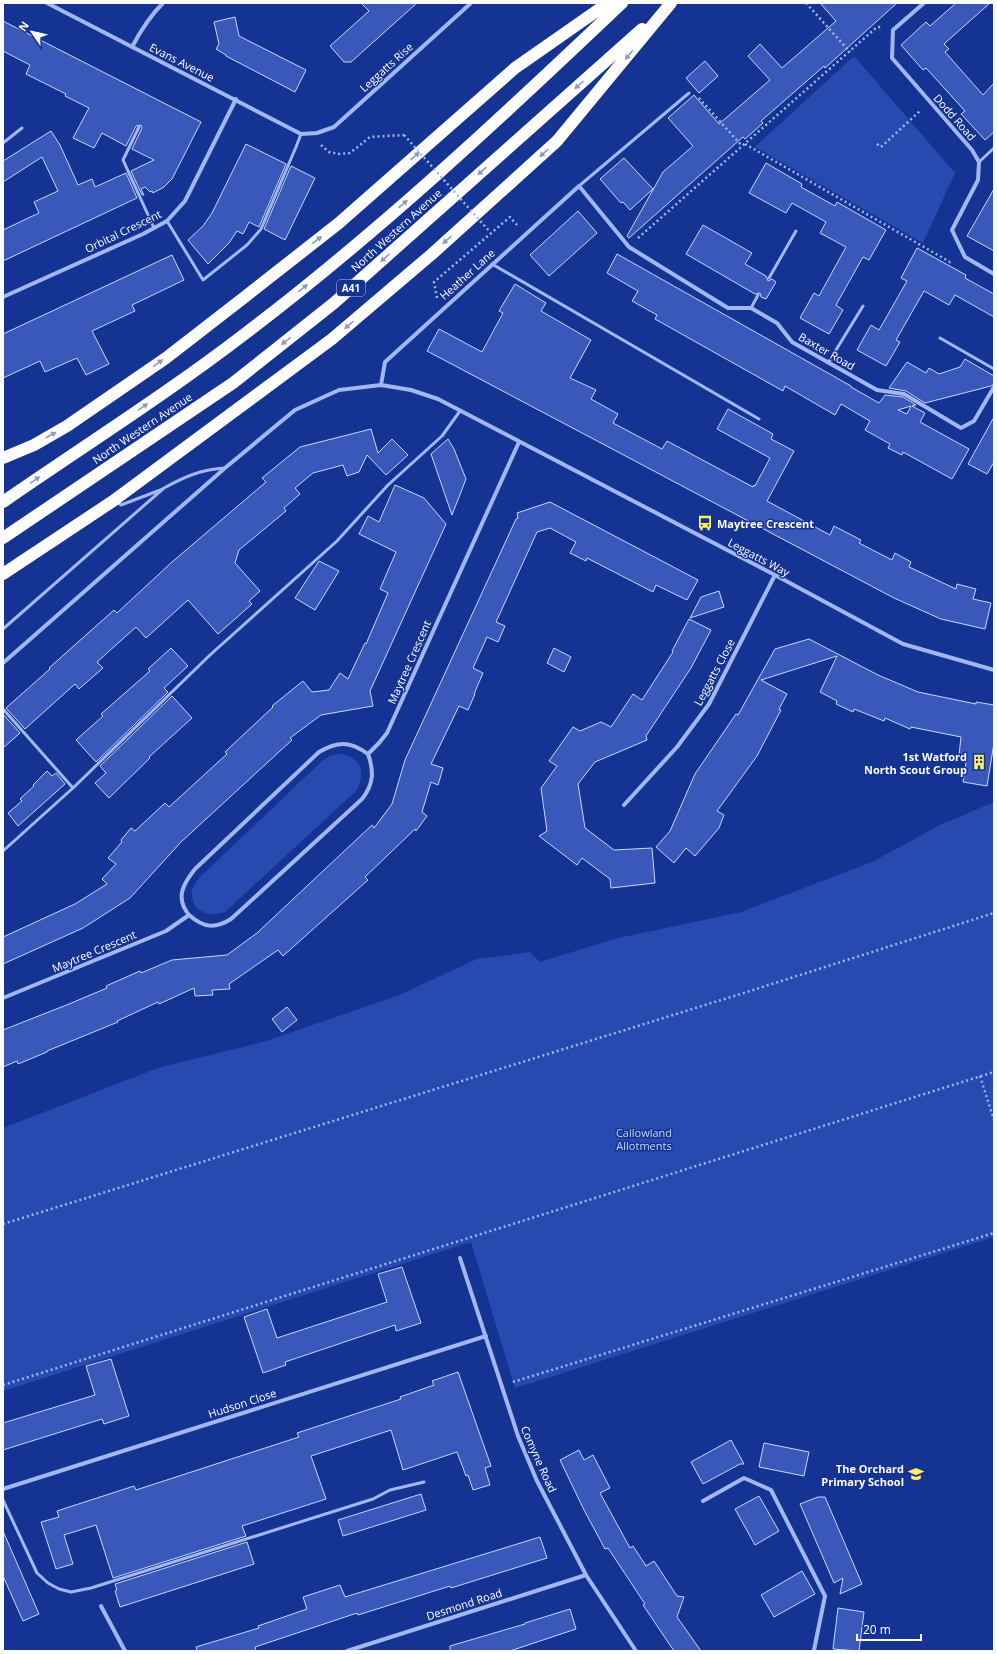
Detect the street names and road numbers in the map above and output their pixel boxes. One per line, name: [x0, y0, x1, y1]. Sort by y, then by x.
street label: Evans Avenue: [147, 39, 217, 85]
street label: Leggatts Rise: [356, 39, 416, 95]
street label: Dodd Road: [931, 91, 979, 143]
street label: North Western Avenue: [348, 185, 444, 275]
street label: Orbital Crescent: [82, 206, 164, 256]
street label: Heather Lane: [436, 245, 498, 303]
road number: A41: [337, 280, 365, 296]
street label: Baxter Road: [796, 329, 858, 373]
street label: North Western Avenue: [89, 389, 195, 467]
street label: Leggatts Way: [726, 534, 793, 580]
street label: Maytree Crescent: [384, 618, 434, 706]
street label: Leggatts Close: [690, 636, 738, 708]
street label: Maytree Crescent: [50, 926, 138, 976]
street label: Hudson Close: [206, 1385, 278, 1421]
street label: Comyne Road: [518, 1423, 560, 1495]
street label: Desmond Road: [424, 1585, 504, 1623]

